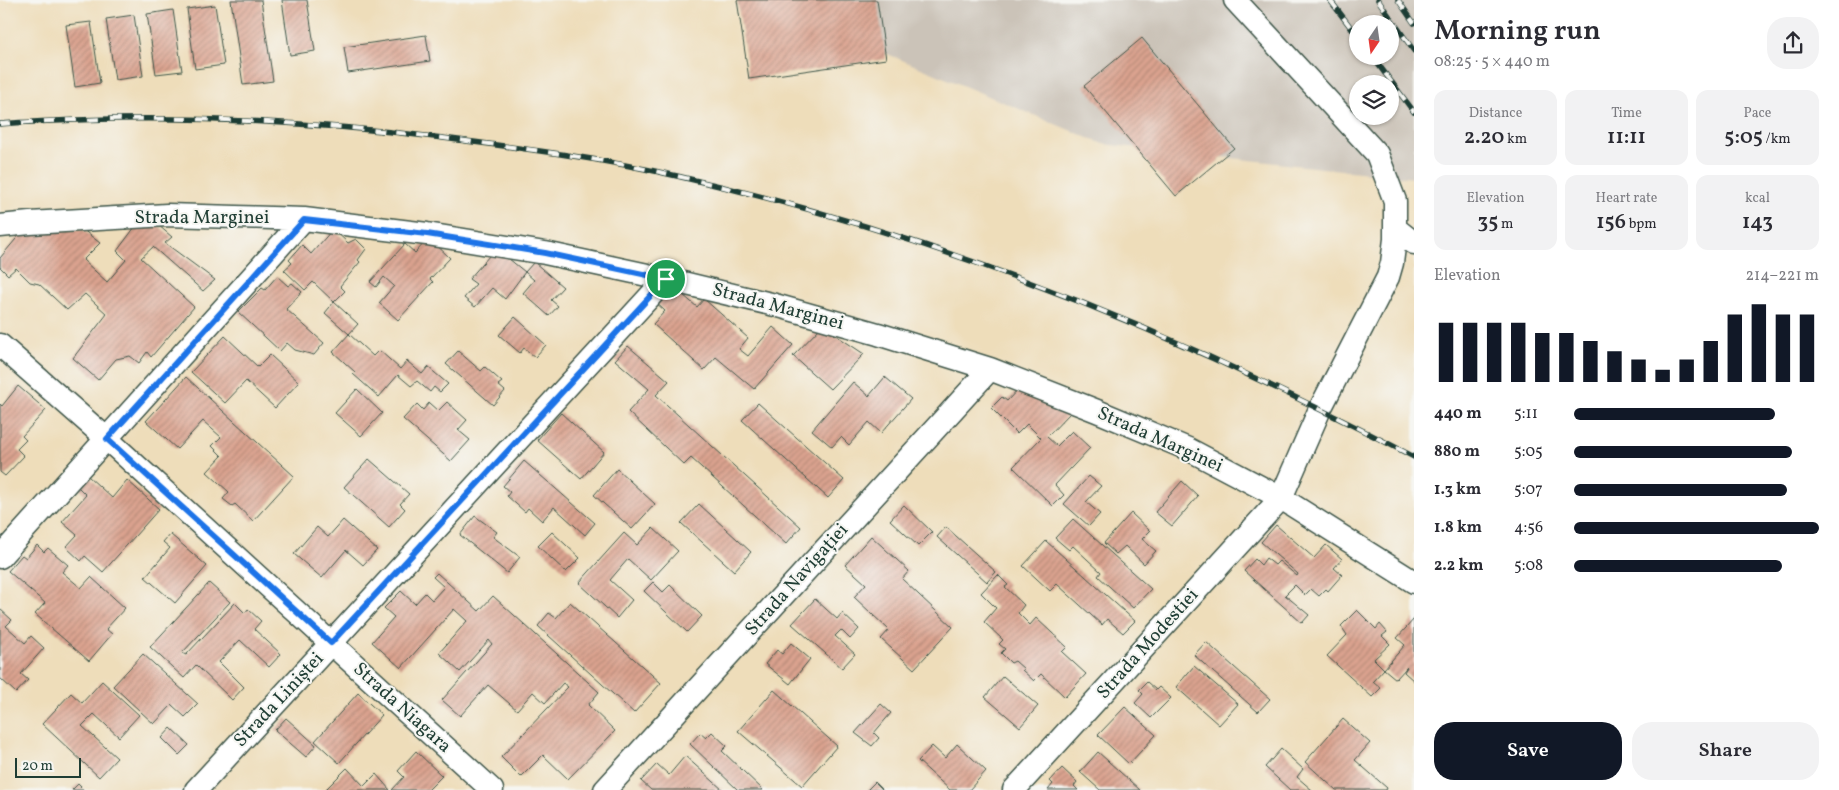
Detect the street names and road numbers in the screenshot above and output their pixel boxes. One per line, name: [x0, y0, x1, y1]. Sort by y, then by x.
street label: Strada Marginei: [134, 205, 270, 231]
street label: Strada Marginei: [709, 277, 847, 337]
street label: Strada Marginei: [1093, 401, 1227, 479]
street label: Strada Navigației: [739, 518, 855, 642]
street label: Strada Modestiei: [1091, 583, 1205, 705]
street label: Strada Liniștei: [228, 647, 330, 753]
street label: Strada Niagara: [347, 657, 457, 759]

